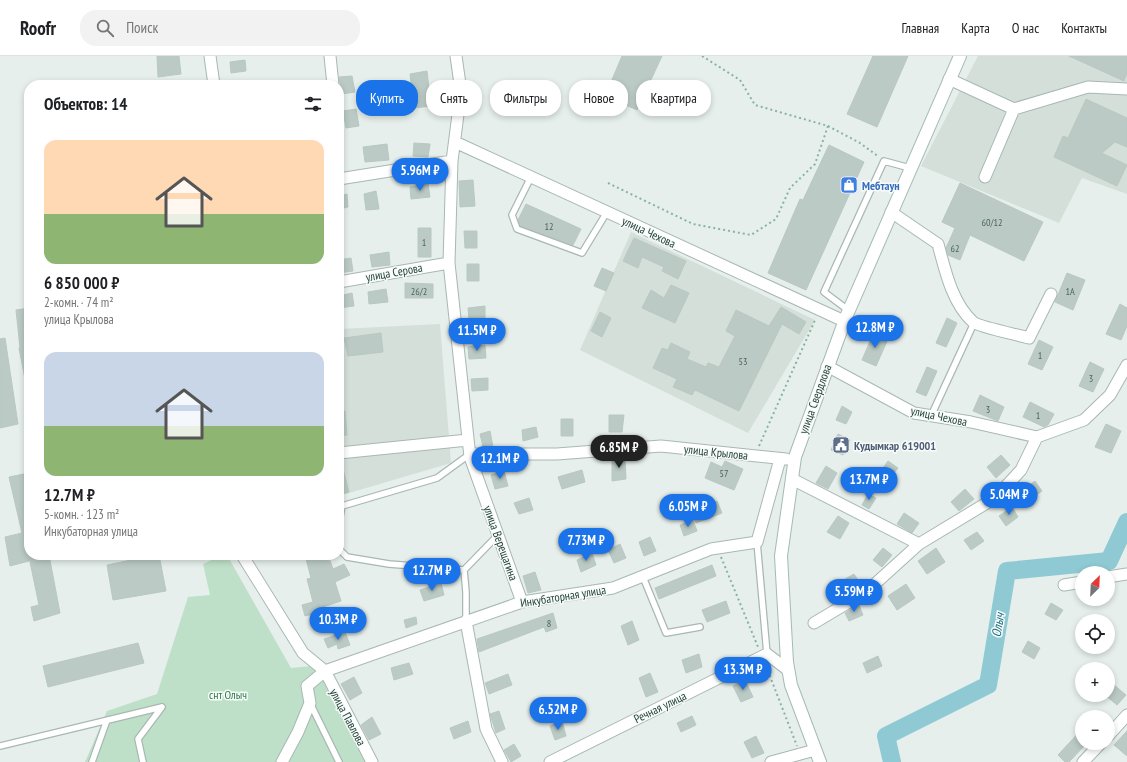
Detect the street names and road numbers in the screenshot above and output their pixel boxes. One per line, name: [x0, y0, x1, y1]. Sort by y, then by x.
street label: улица Чехова: [620, 213, 678, 251]
street label: улица Серова: [364, 260, 424, 284]
street label: улица Свердлова: [795, 362, 835, 436]
street label: улица Чехова: [909, 403, 969, 429]
street label: улица Крылова: [683, 441, 749, 463]
street label: улица Верещагина: [480, 503, 522, 583]
street label: Инкубаторная улица: [519, 582, 607, 610]
street label: улица Павлова: [327, 686, 369, 748]
street label: Речная улица: [631, 688, 689, 726]

